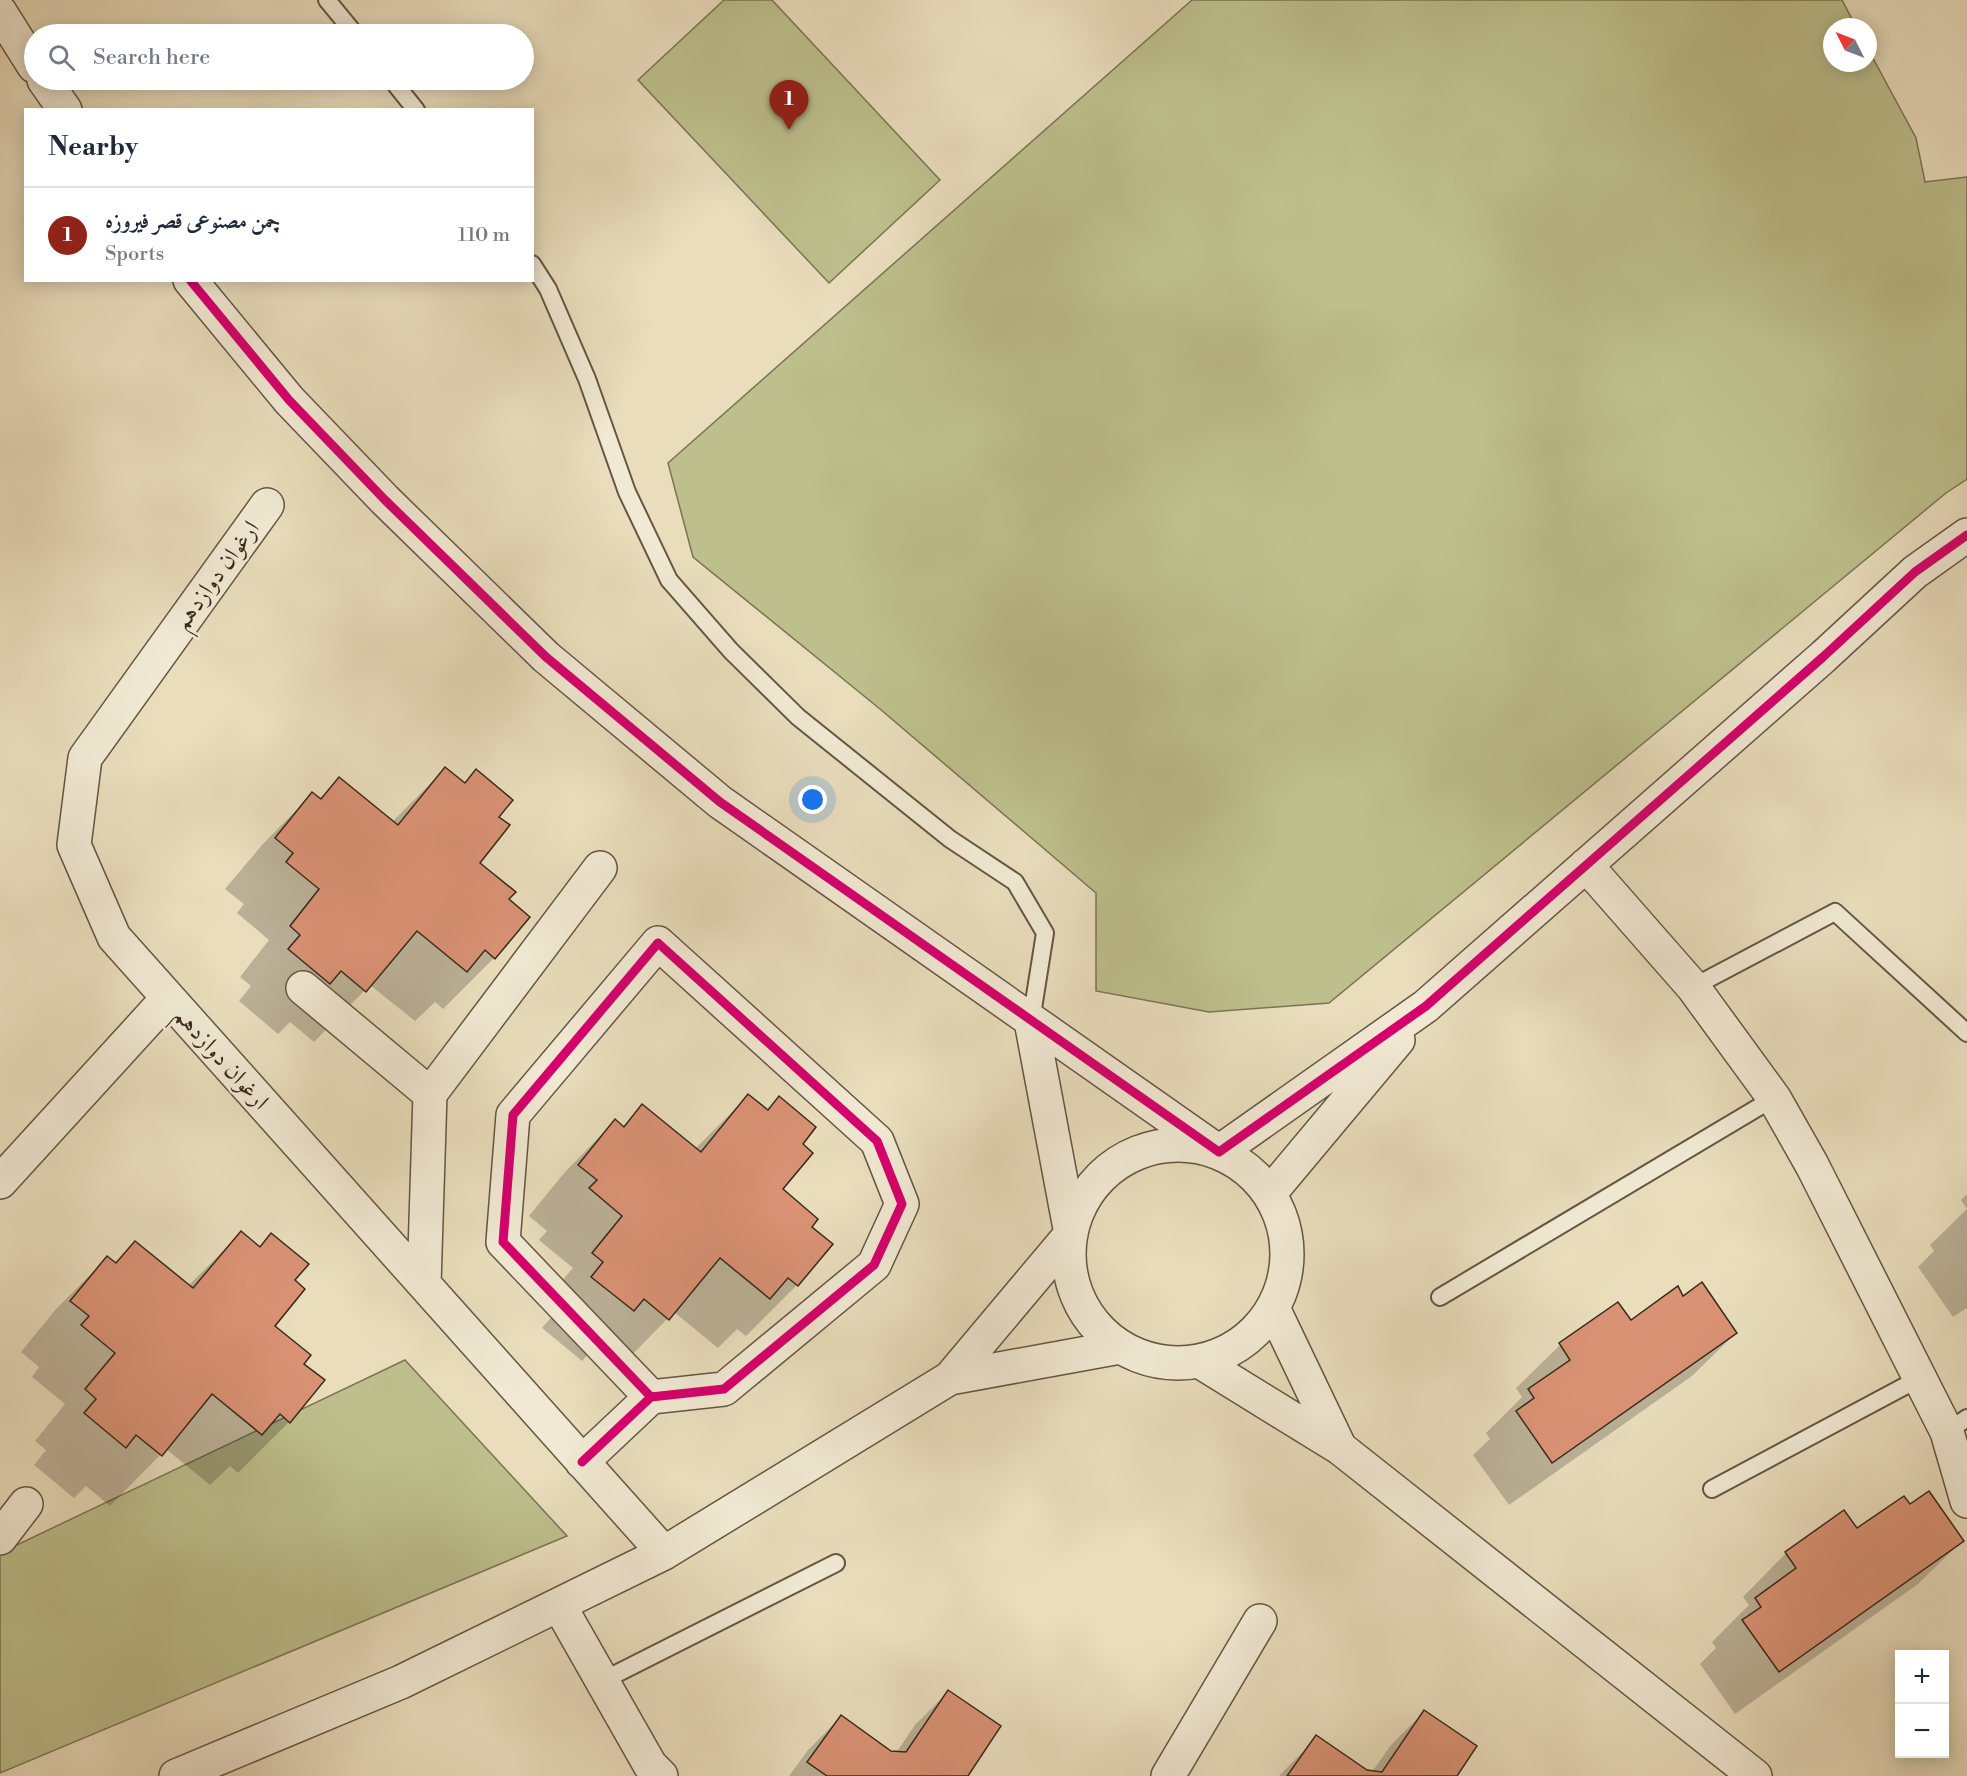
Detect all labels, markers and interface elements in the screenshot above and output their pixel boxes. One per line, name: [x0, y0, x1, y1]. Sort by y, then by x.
north arrow: [1823, 18, 1877, 72]
search box: [24, 24, 534, 90]
icon: search: [45, 41, 78, 74]
text: Search here: [93, 44, 210, 71]
pin: 1: [770, 80, 808, 130]
text: Nearby: [48, 131, 138, 163]
text: چمن مصنوعی قصر فیروزه: [105, 208, 280, 235]
text: 1: [63, 223, 72, 248]
text: 110 m: [458, 223, 510, 248]
text: Sports: [105, 242, 164, 267]
street label: ارغوان دوازدهم: [167, 515, 271, 640]
your location: [798, 785, 827, 814]
street label: ارغوان دوازدهم: [163, 1001, 275, 1120]
map controls: [1895, 1650, 1949, 1758]
button: +: [1895, 1650, 1949, 1704]
button: −: [1895, 1704, 1949, 1758]

